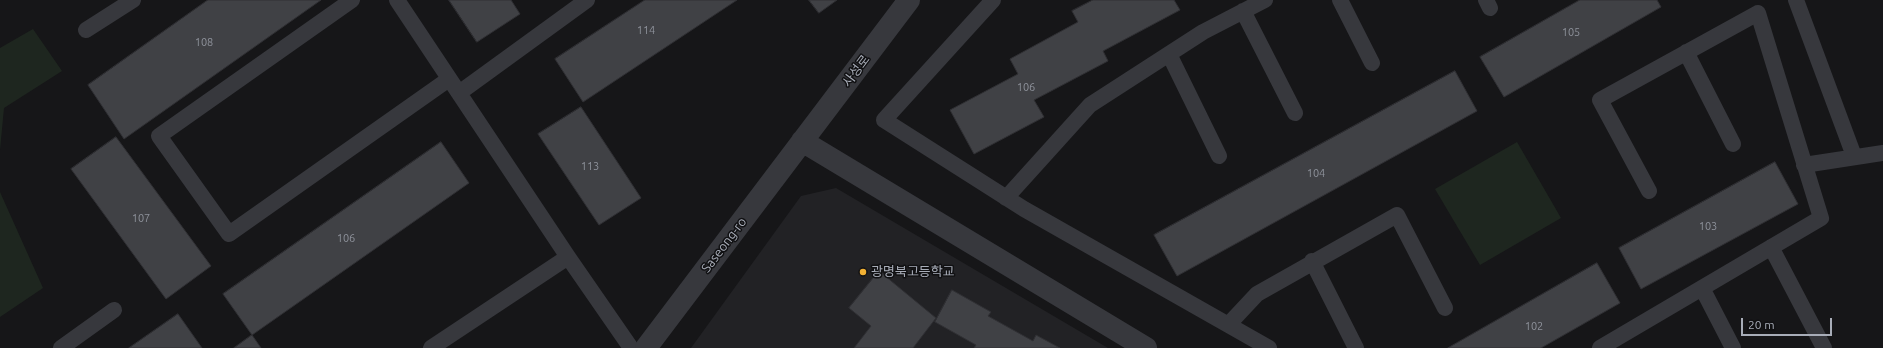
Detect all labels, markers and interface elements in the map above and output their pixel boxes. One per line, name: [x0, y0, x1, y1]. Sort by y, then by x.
house number: 114: [637, 23, 655, 37]
house number: 105: [1562, 25, 1580, 39]
house number: 108: [195, 35, 213, 49]
street label: 사성로: [839, 52, 873, 90]
house number: 106: [1017, 80, 1035, 94]
house number: 113: [581, 159, 599, 173]
house number: 104: [1307, 166, 1325, 180]
house number: 107: [132, 211, 150, 225]
street label: Saseong-ro: [698, 214, 750, 276]
house number: 103: [1699, 219, 1717, 233]
house number: 106: [337, 231, 355, 245]
place label: 광명북고등학교: [871, 264, 955, 280]
marker: 광명북고등학교: [858, 267, 868, 277]
scale bar: [1743, 310, 1834, 336]
text: 20 m: [1748, 318, 1775, 331]
house number: 102: [1525, 319, 1543, 333]

